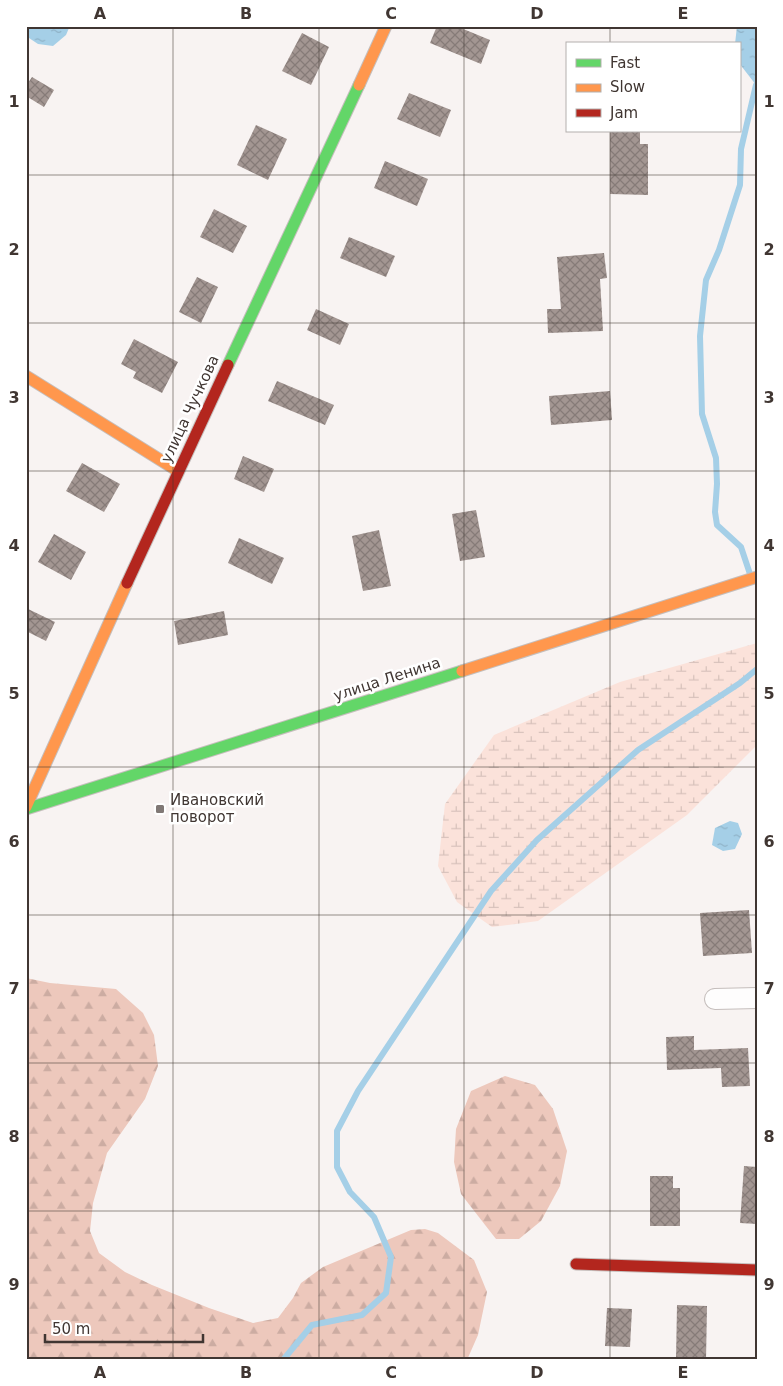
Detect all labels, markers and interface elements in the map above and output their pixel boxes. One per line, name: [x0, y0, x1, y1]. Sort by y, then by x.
text: A: [94, 4, 107, 23]
text: B: [240, 4, 252, 23]
text: C: [385, 4, 397, 23]
text: D: [530, 4, 544, 23]
text: E: [678, 4, 688, 23]
legend: [566, 42, 740, 132]
text: Fast: [610, 54, 640, 72]
text: Slow: [610, 78, 645, 96]
text: 1: [8, 92, 20, 111]
text: 1: [763, 92, 775, 111]
text: Jam: [609, 104, 638, 122]
text: 2: [8, 240, 20, 259]
text: 2: [763, 240, 775, 259]
street label: улица Чучкова: [157, 352, 223, 466]
text: 3: [8, 388, 20, 407]
text: 3: [763, 388, 775, 407]
text: 4: [8, 536, 20, 555]
text: 4: [763, 536, 775, 555]
street label: улица Ленина: [331, 653, 443, 705]
text: 5: [8, 684, 20, 703]
text: 5: [763, 684, 775, 703]
place label: Ивановский поворот: [170, 791, 264, 826]
marker: Ивановский поворот: [154, 803, 166, 815]
text: 6: [8, 832, 20, 851]
text: 6: [763, 832, 775, 851]
text: 7: [8, 979, 20, 998]
text: 7: [763, 979, 775, 998]
text: 8: [8, 1127, 20, 1146]
text: 8: [763, 1127, 775, 1146]
text: 9: [8, 1275, 20, 1294]
text: 9: [763, 1275, 775, 1294]
scale bar: [45, 1311, 202, 1343]
text: 50 m: [52, 1320, 90, 1338]
text: A: [94, 1363, 107, 1382]
text: B: [240, 1363, 252, 1382]
text: C: [385, 1363, 397, 1382]
text: D: [530, 1363, 544, 1382]
text: E: [678, 1363, 688, 1382]

